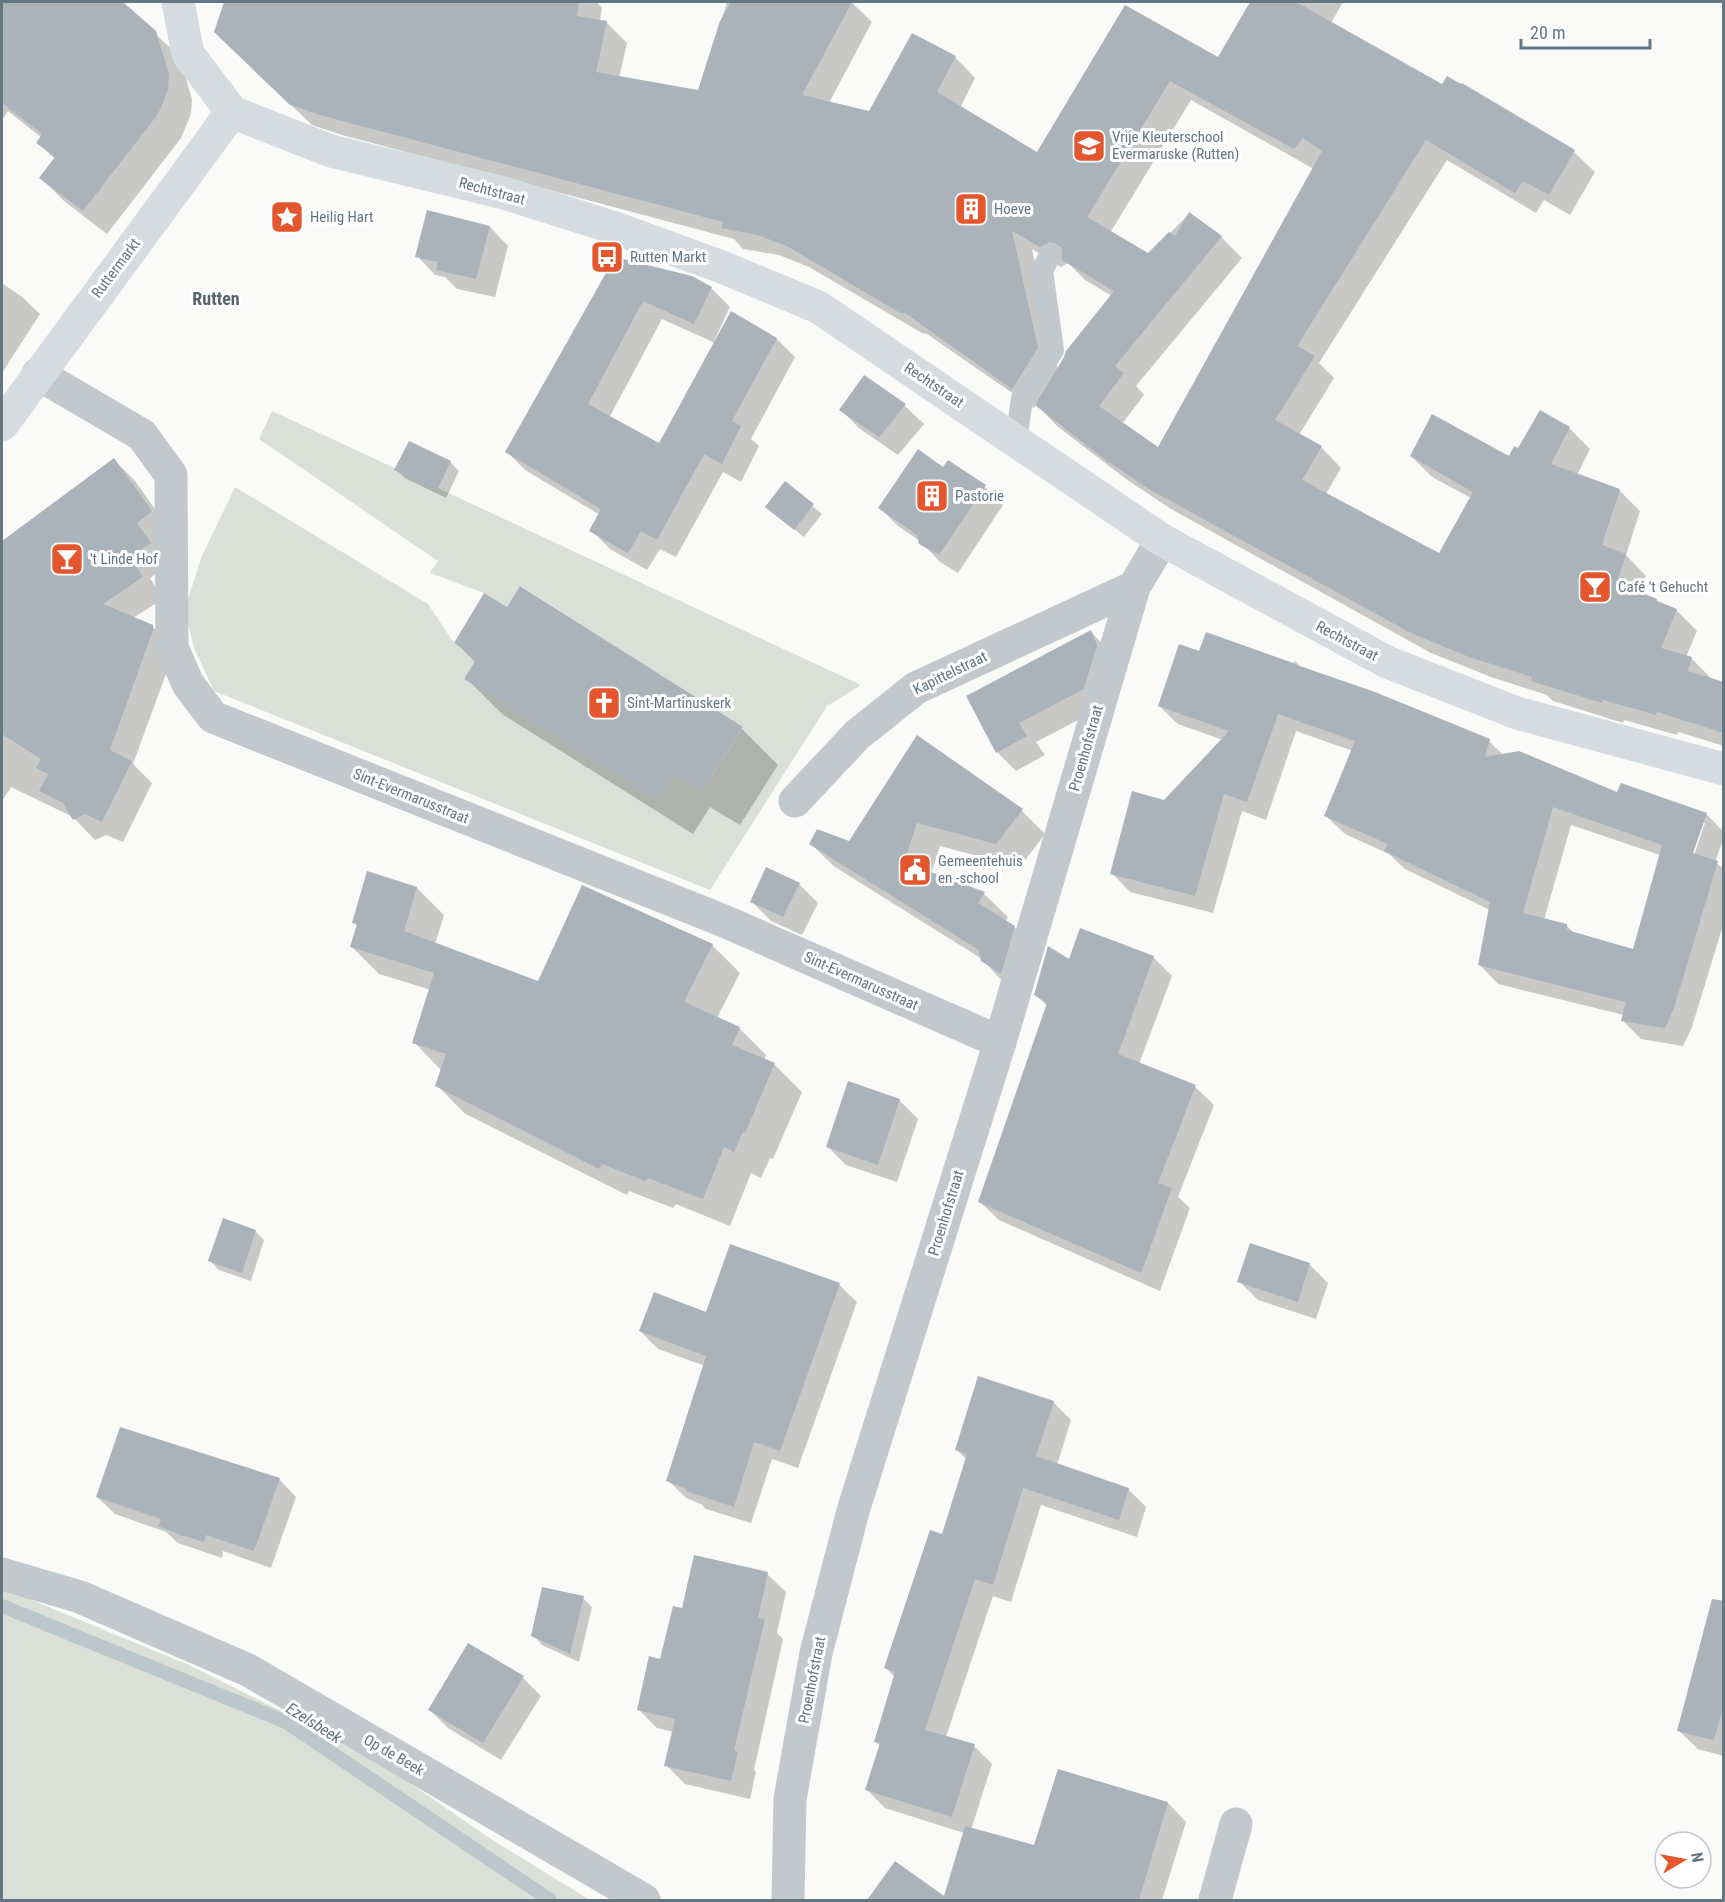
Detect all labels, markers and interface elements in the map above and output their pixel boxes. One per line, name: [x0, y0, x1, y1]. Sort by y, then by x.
scale bar: [1521, 12, 1650, 50]
text: 20 m: [1530, 22, 1565, 43]
school or university icon: Vrije Kleuterschool Evermaruske (Rutten): [1071, 128, 1107, 164]
place label: Vrije Kleuterschool Evermaruske (Rutten): [1112, 128, 1239, 163]
street label: Rechtstraat: [457, 174, 527, 208]
building icon: Hoeve: [953, 191, 989, 227]
place icon: Heilig Hart: [269, 199, 305, 235]
place label: Hoeve: [994, 200, 1031, 218]
place label: Heilig Hart: [310, 208, 373, 226]
street label: Ruttermarkt: [88, 235, 144, 301]
bus stop icon: Rutten Markt: [589, 239, 625, 275]
place label: Rutten Markt: [630, 248, 706, 266]
district label: Rutten: [192, 288, 240, 309]
street label: Rechtstraat: [901, 359, 967, 411]
building icon: Pastorie: [914, 478, 950, 514]
place label: Pastorie: [955, 487, 1004, 505]
bar icon: 't Linde Hof: [49, 541, 85, 577]
place label: 't Linde Hof: [90, 550, 158, 568]
bar icon: Café 't Gehucht: [1577, 569, 1613, 605]
place label: Café 't Gehucht: [1618, 578, 1708, 596]
street label: Rechtstraat: [1313, 617, 1381, 665]
street label: Kapittelstraat: [910, 647, 990, 699]
church icon: Sint-Martinuskerk: [586, 685, 622, 721]
place label: Sint-Martinuskerk: [627, 694, 732, 712]
street label: Proenhofstraat: [1065, 703, 1107, 793]
street label: Sint-Evermarusstraat: [350, 765, 472, 827]
public building icon: Gemeentehuis en -school: [897, 852, 933, 888]
place label: Gemeentehuis en -school: [938, 852, 1023, 887]
street label: Sint-Evermarusstraat: [801, 948, 921, 1014]
street label: Proenhofstraat: [924, 1168, 968, 1258]
street label: Proenhofstraat: [795, 1635, 829, 1725]
water label: Ezelsbeek: [283, 1699, 346, 1748]
street label: Op de Beek: [361, 1731, 428, 1780]
north arrow: [1653, 1830, 1713, 1890]
text: N: [1687, 1851, 1707, 1864]

